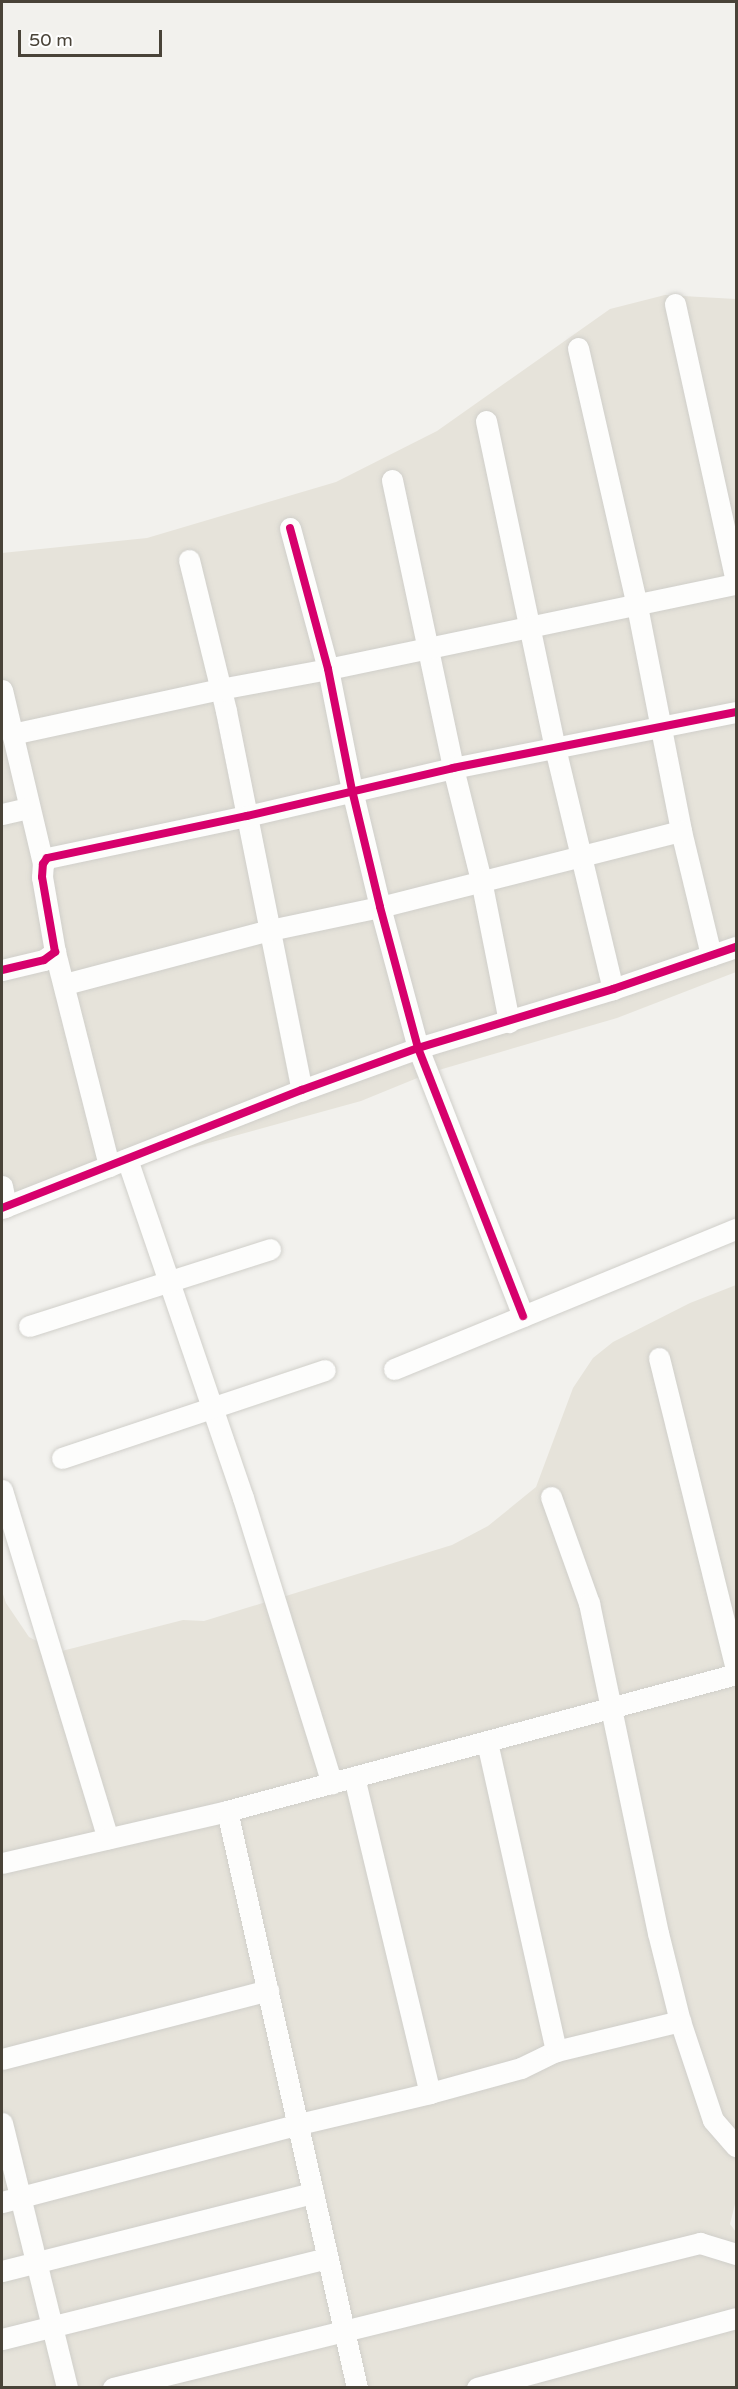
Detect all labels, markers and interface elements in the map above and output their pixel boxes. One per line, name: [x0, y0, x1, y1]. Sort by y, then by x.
scale bar: [21, 18, 165, 56]
text: 50 m: [29, 29, 73, 51]

